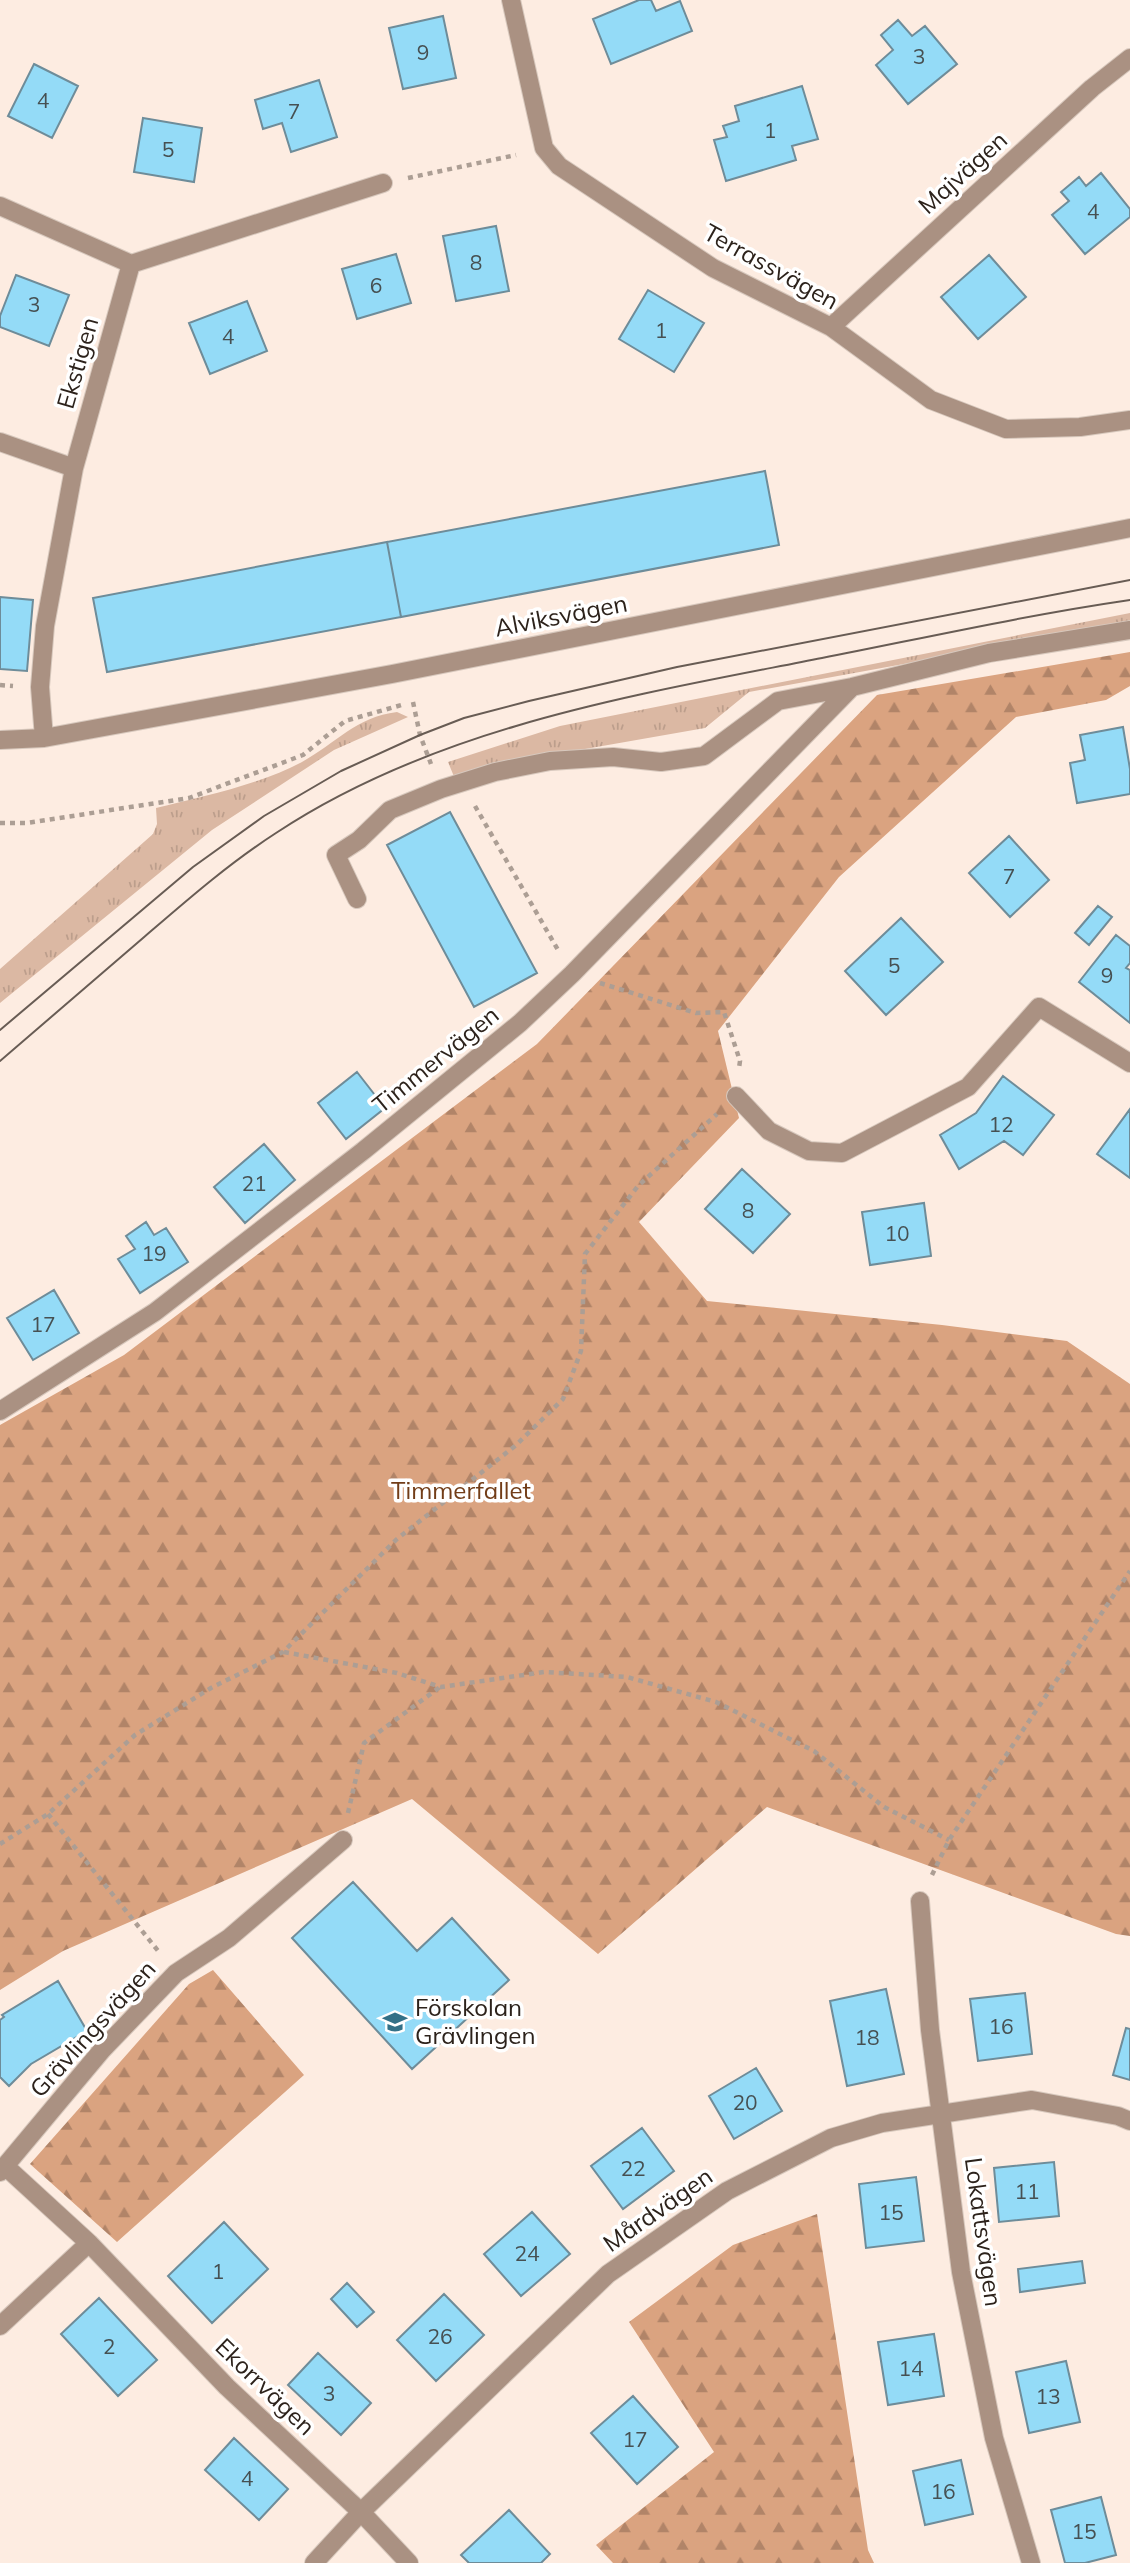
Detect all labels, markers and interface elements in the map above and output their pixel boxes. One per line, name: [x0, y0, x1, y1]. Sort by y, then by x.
house number: 9: [417, 39, 429, 65]
house number: 3: [913, 43, 925, 69]
house number: 4: [37, 87, 50, 113]
house number: 7: [288, 98, 300, 124]
house number: 1: [764, 117, 776, 143]
street label: Majvägen: [912, 124, 1013, 220]
house number: 5: [162, 136, 174, 162]
house number: 4: [1087, 198, 1100, 224]
street label: Terrassvägen: [699, 217, 844, 316]
house number: 8: [470, 249, 482, 275]
house number: 6: [370, 272, 382, 298]
house number: 3: [28, 291, 40, 317]
street label: Ekstigen: [50, 314, 104, 412]
house number: 1: [655, 317, 667, 343]
house number: 4: [222, 323, 235, 349]
street label: Alviksvägen: [492, 587, 630, 643]
house number: 7: [1003, 863, 1015, 889]
house number: 5: [888, 952, 900, 978]
house number: 9: [1101, 962, 1113, 988]
street label: Timmervägen: [366, 999, 504, 1119]
house number: 12: [988, 1111, 1014, 1137]
house number: 21: [241, 1170, 267, 1196]
house number: 8: [742, 1197, 754, 1223]
house number: 10: [884, 1220, 910, 1246]
house number: 19: [141, 1240, 167, 1266]
house number: 17: [30, 1311, 56, 1337]
park label: Timmerfallet: [391, 1475, 531, 1505]
street label: Grävlingsvägen: [23, 1954, 162, 2103]
place label: Förskolan Grävlingen: [415, 1992, 535, 2050]
school or university icon: Förskolan Grävlingen: [381, 2008, 409, 2036]
house number: 16: [988, 2013, 1014, 2039]
house number: 18: [854, 2024, 880, 2050]
house number: 20: [732, 2089, 758, 2115]
house number: 22: [620, 2155, 646, 2181]
street label: Lokattsvägen: [959, 2155, 1009, 2308]
street label: Mårdvägen: [597, 2161, 718, 2258]
house number: 11: [1014, 2178, 1040, 2204]
house number: 15: [878, 2199, 904, 2225]
house number: 24: [514, 2240, 540, 2266]
house number: 1: [212, 2258, 224, 2284]
house number: 26: [427, 2323, 453, 2349]
street label: Ekorrvägen: [210, 2331, 322, 2441]
house number: 2: [103, 2333, 115, 2359]
house number: 14: [898, 2355, 924, 2381]
house number: 3: [323, 2380, 335, 2406]
house number: 13: [1035, 2383, 1061, 2409]
house number: 17: [622, 2426, 648, 2452]
house number: 4: [241, 2465, 254, 2491]
house number: 16: [930, 2478, 956, 2504]
house number: 15: [1071, 2518, 1097, 2544]

